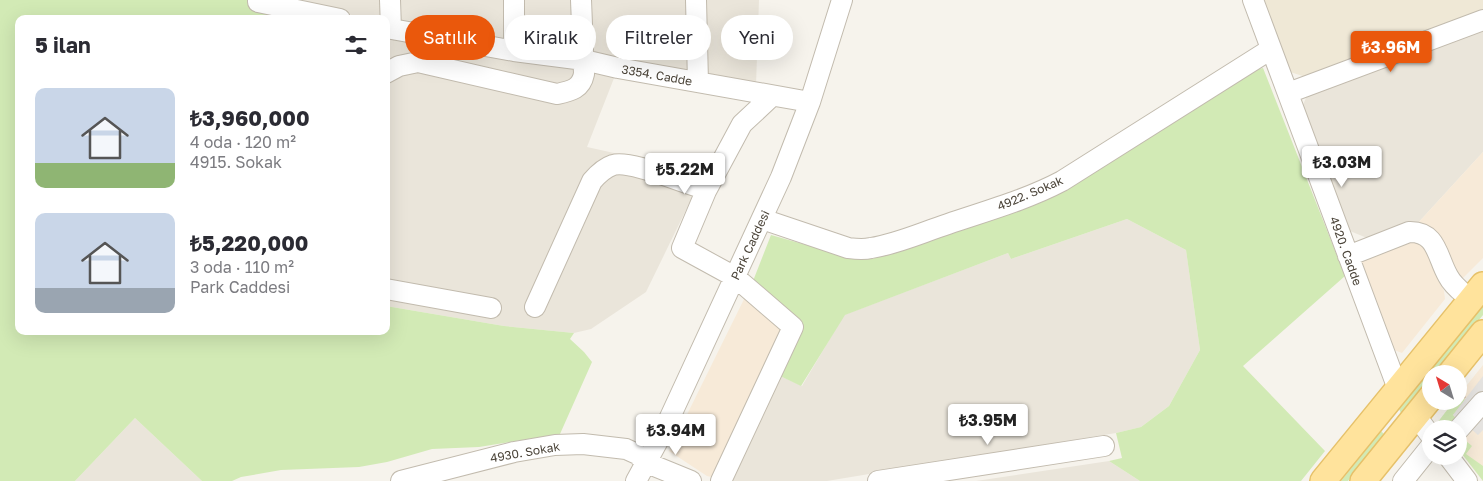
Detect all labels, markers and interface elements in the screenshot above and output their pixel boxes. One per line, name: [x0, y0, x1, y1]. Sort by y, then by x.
chip: Satılık: [405, 15, 495, 60]
chip: Kiralık: [505, 15, 596, 60]
chip: Filtreler: [606, 15, 711, 60]
chip: Yeni: [721, 15, 793, 60]
pin: ₺3.96M: [1350, 30, 1432, 73]
icon: filters: [342, 31, 370, 59]
text: 5 ilan: [35, 32, 91, 58]
text: ₺3.96M: [1362, 37, 1420, 57]
street label: 3354. Cadde: [620, 61, 694, 89]
text: ₺3,960,000: [190, 105, 310, 131]
icon: home: [75, 108, 135, 168]
text: 4 oda · 120 m²: [190, 132, 296, 152]
pin: ₺3.03M: [1301, 146, 1383, 188]
text: 4915. Sokak: [190, 152, 282, 172]
pin: ₺5.22M: [644, 152, 726, 195]
text: ₺3.03M: [1313, 152, 1371, 172]
text: ₺5.22M: [656, 159, 714, 179]
street label: 4922. Sokak: [995, 172, 1065, 214]
street label: Park Caddesi: [727, 208, 773, 282]
street label: 4920. Cadde: [1327, 214, 1365, 288]
text: ₺5,220,000: [190, 230, 308, 256]
icon: home: [75, 233, 135, 293]
text: 3 oda · 110 m²: [190, 257, 294, 277]
text: Park Caddesi: [190, 277, 290, 297]
north arrow: [1422, 365, 1468, 410]
map controls: [1422, 365, 1467, 465]
pin: ₺3.95M: [947, 404, 1029, 446]
text: ₺3.95M: [959, 410, 1017, 430]
pin: ₺3.94M: [635, 414, 717, 456]
text: ₺3.94M: [647, 420, 705, 440]
button: layers: [1422, 420, 1467, 465]
street label: 4930. Sokak: [489, 438, 561, 466]

